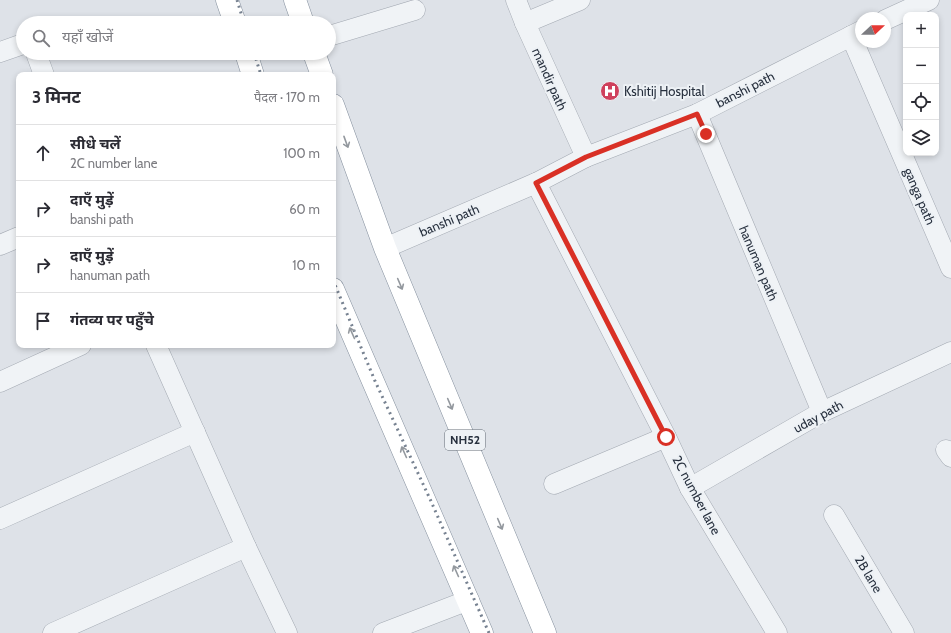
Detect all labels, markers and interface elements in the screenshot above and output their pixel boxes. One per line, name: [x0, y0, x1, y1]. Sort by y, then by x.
north arrow: [855, 12, 891, 48]
map controls: [903, 12, 939, 156]
button: +: [903, 12, 939, 48]
search box: [16, 16, 336, 60]
icon: search: [30, 27, 52, 49]
text: यहाँ खोजें: [62, 28, 113, 46]
street label: mandir path: [529, 45, 571, 113]
button: −: [903, 48, 939, 84]
street label: banshi path: [713, 67, 777, 111]
hospital icon: Kshitij Hospital: [599, 80, 621, 102]
place label: Kshitij Hospital: [624, 83, 705, 100]
button: locate: [903, 84, 939, 120]
text: 3 मिनट: [32, 87, 81, 107]
text: पैदल · 170 m: [254, 89, 320, 105]
button: layers: [903, 120, 939, 156]
route end: [697, 125, 715, 143]
text: सीधे चलें: [70, 135, 121, 153]
one-way arrow: [343, 136, 351, 148]
icon: ahead: [32, 142, 54, 164]
text: 100 m: [283, 145, 320, 161]
text: 2C number lane: [70, 155, 157, 171]
street label: ganga path: [901, 165, 939, 227]
text: दाएँ मुड़ें: [70, 191, 114, 209]
icon: right: [32, 198, 54, 220]
street label: banshi path: [417, 200, 481, 240]
text: 60 m: [289, 201, 320, 217]
text: banshi path: [70, 211, 134, 227]
street label: hanuman path: [736, 223, 782, 303]
text: दाएँ मुड़ें: [70, 247, 114, 265]
icon: right: [32, 254, 54, 276]
text: 10 m: [292, 257, 320, 273]
text: hanuman path: [70, 267, 150, 283]
one-way arrow: [397, 278, 404, 290]
icon: arrive: [32, 310, 54, 332]
text: गंतव्य पर पहुँचे: [70, 311, 154, 329]
one-way arrow: [348, 327, 355, 339]
street label: uday path: [790, 396, 846, 436]
one-way arrow: [447, 398, 454, 410]
route start: [657, 428, 675, 446]
road number: NH52: [445, 430, 485, 450]
one-way arrow: [400, 447, 407, 459]
street label: 2C number lane: [669, 453, 725, 538]
one-way arrow: [497, 518, 504, 530]
street label: 2B lane: [852, 552, 887, 596]
one-way arrow: [452, 566, 459, 578]

